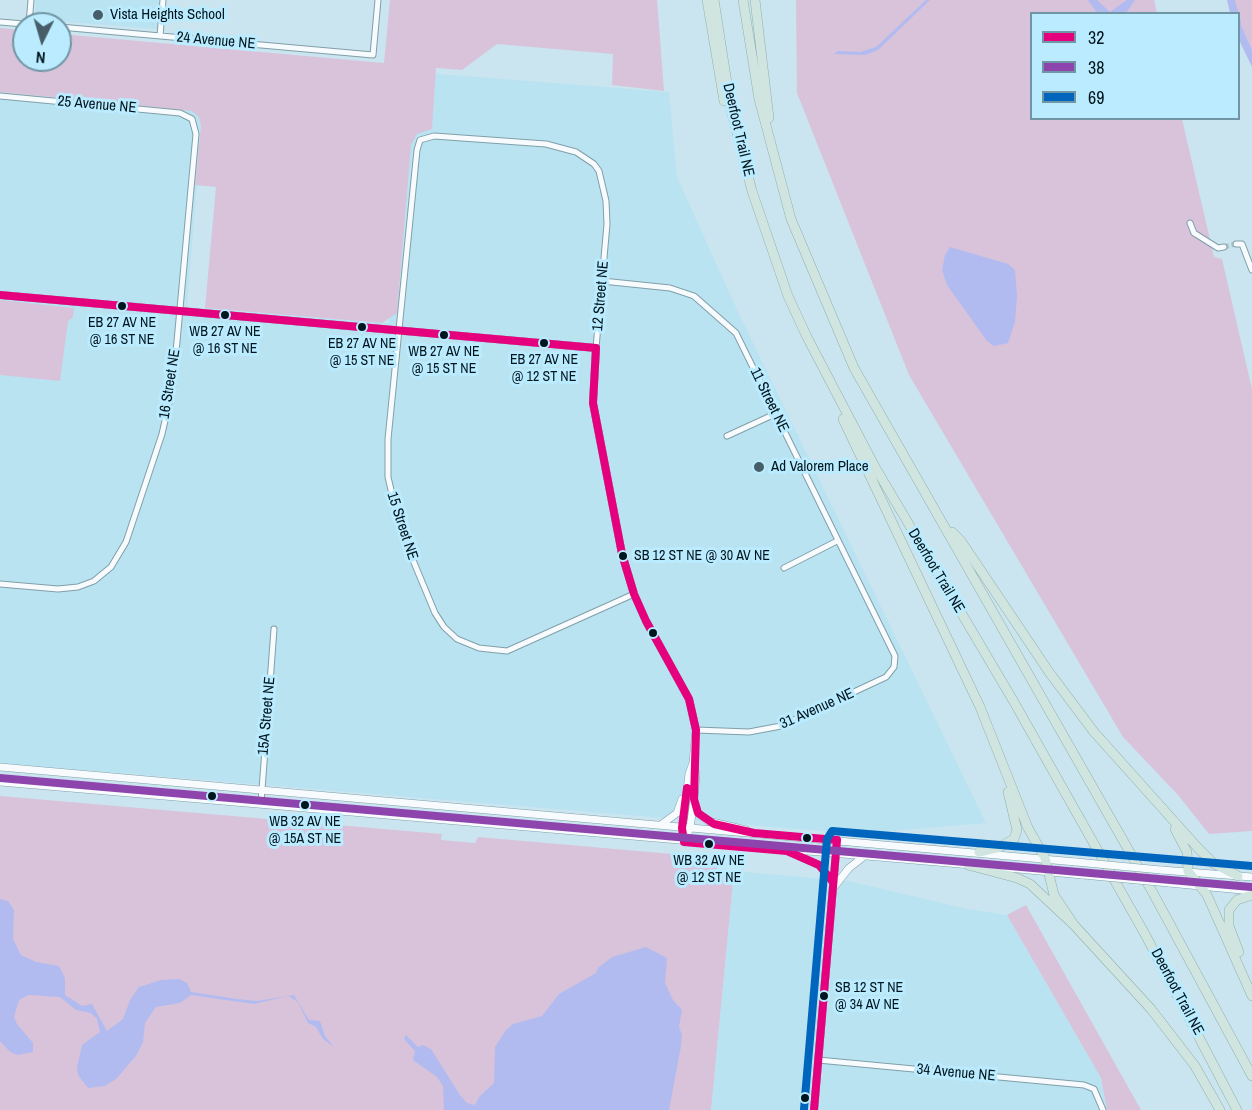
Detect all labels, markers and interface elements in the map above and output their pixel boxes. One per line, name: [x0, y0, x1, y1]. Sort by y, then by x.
place label: Vista Heights School: [110, 6, 225, 24]
marker: Vista Heights School: [91, 8, 105, 22]
north arrow: [12, 12, 72, 72]
legend: [1030, 12, 1240, 120]
text: 32: [1088, 25, 1104, 50]
street label: 24 Avenue NE: [176, 29, 256, 53]
text: N: [35, 47, 46, 69]
text: 38: [1088, 55, 1104, 80]
street label: Deerfoot Trail NE: [719, 82, 757, 178]
text: 69: [1088, 85, 1104, 110]
street label: 25 Avenue NE: [57, 93, 137, 117]
street label: 12 Street NE: [589, 260, 613, 332]
marker: EB 27 AV NE @ 16 ST NE: [116, 300, 128, 312]
marker: WB 27 AV NE @ 16 ST NE: [219, 309, 231, 321]
place label: EB 27 AV NE @ 16 ST NE: [88, 315, 156, 348]
marker: EB 27 AV NE @ 15 ST NE: [356, 321, 368, 333]
place label: WB 27 AV NE @ 16 ST NE: [189, 324, 261, 356]
marker: WB 27 AV NE @ 15 ST NE: [438, 329, 450, 341]
place label: EB 27 AV NE @ 15 ST NE: [328, 336, 396, 368]
marker: EB 27 AV NE @ 12 ST NE: [538, 337, 550, 349]
place label: WB 27 AV NE @ 15 ST NE: [408, 344, 480, 376]
street label: 16 Street NE: [156, 348, 184, 420]
place label: EB 27 AV NE @ 12 ST NE: [510, 352, 578, 384]
street label: 11 Street NE: [746, 365, 792, 435]
place label: Ad Valorem Place: [771, 458, 869, 476]
marker: Ad Valorem Place: [752, 460, 766, 474]
street label: 15 Street NE: [383, 490, 421, 562]
street label: Deerfoot Trail NE: [904, 526, 968, 616]
place label: SB 12 ST NE @ 30 AV NE: [634, 548, 770, 564]
marker: SB 12 ST NE @ 30 AV NE: [617, 550, 629, 562]
unlabelled marker: [647, 627, 659, 639]
street label: 15A Street NE: [255, 676, 279, 756]
street label: 31 Avenue NE: [777, 685, 857, 733]
unlabelled marker: [206, 790, 218, 802]
marker: WB 32 AV NE @ 15A ST NE: [299, 799, 311, 811]
place label: WB 32 AV NE @ 15A ST NE: [269, 814, 341, 846]
unlabelled marker: [801, 832, 813, 844]
marker: WB 32 AV NE @ 12 ST NE: [703, 838, 715, 850]
place label: WB 32 AV NE @ 12 ST NE: [673, 853, 745, 886]
street label: Deerfoot Trail NE: [1147, 946, 1207, 1038]
place label: SB 12 ST NE @ 34 AV NE: [835, 980, 903, 1012]
marker: SB 12 ST NE @ 34 AV NE: [818, 990, 830, 1002]
street label: 34 Avenue NE: [916, 1061, 996, 1085]
unlabelled marker: [799, 1092, 811, 1104]

